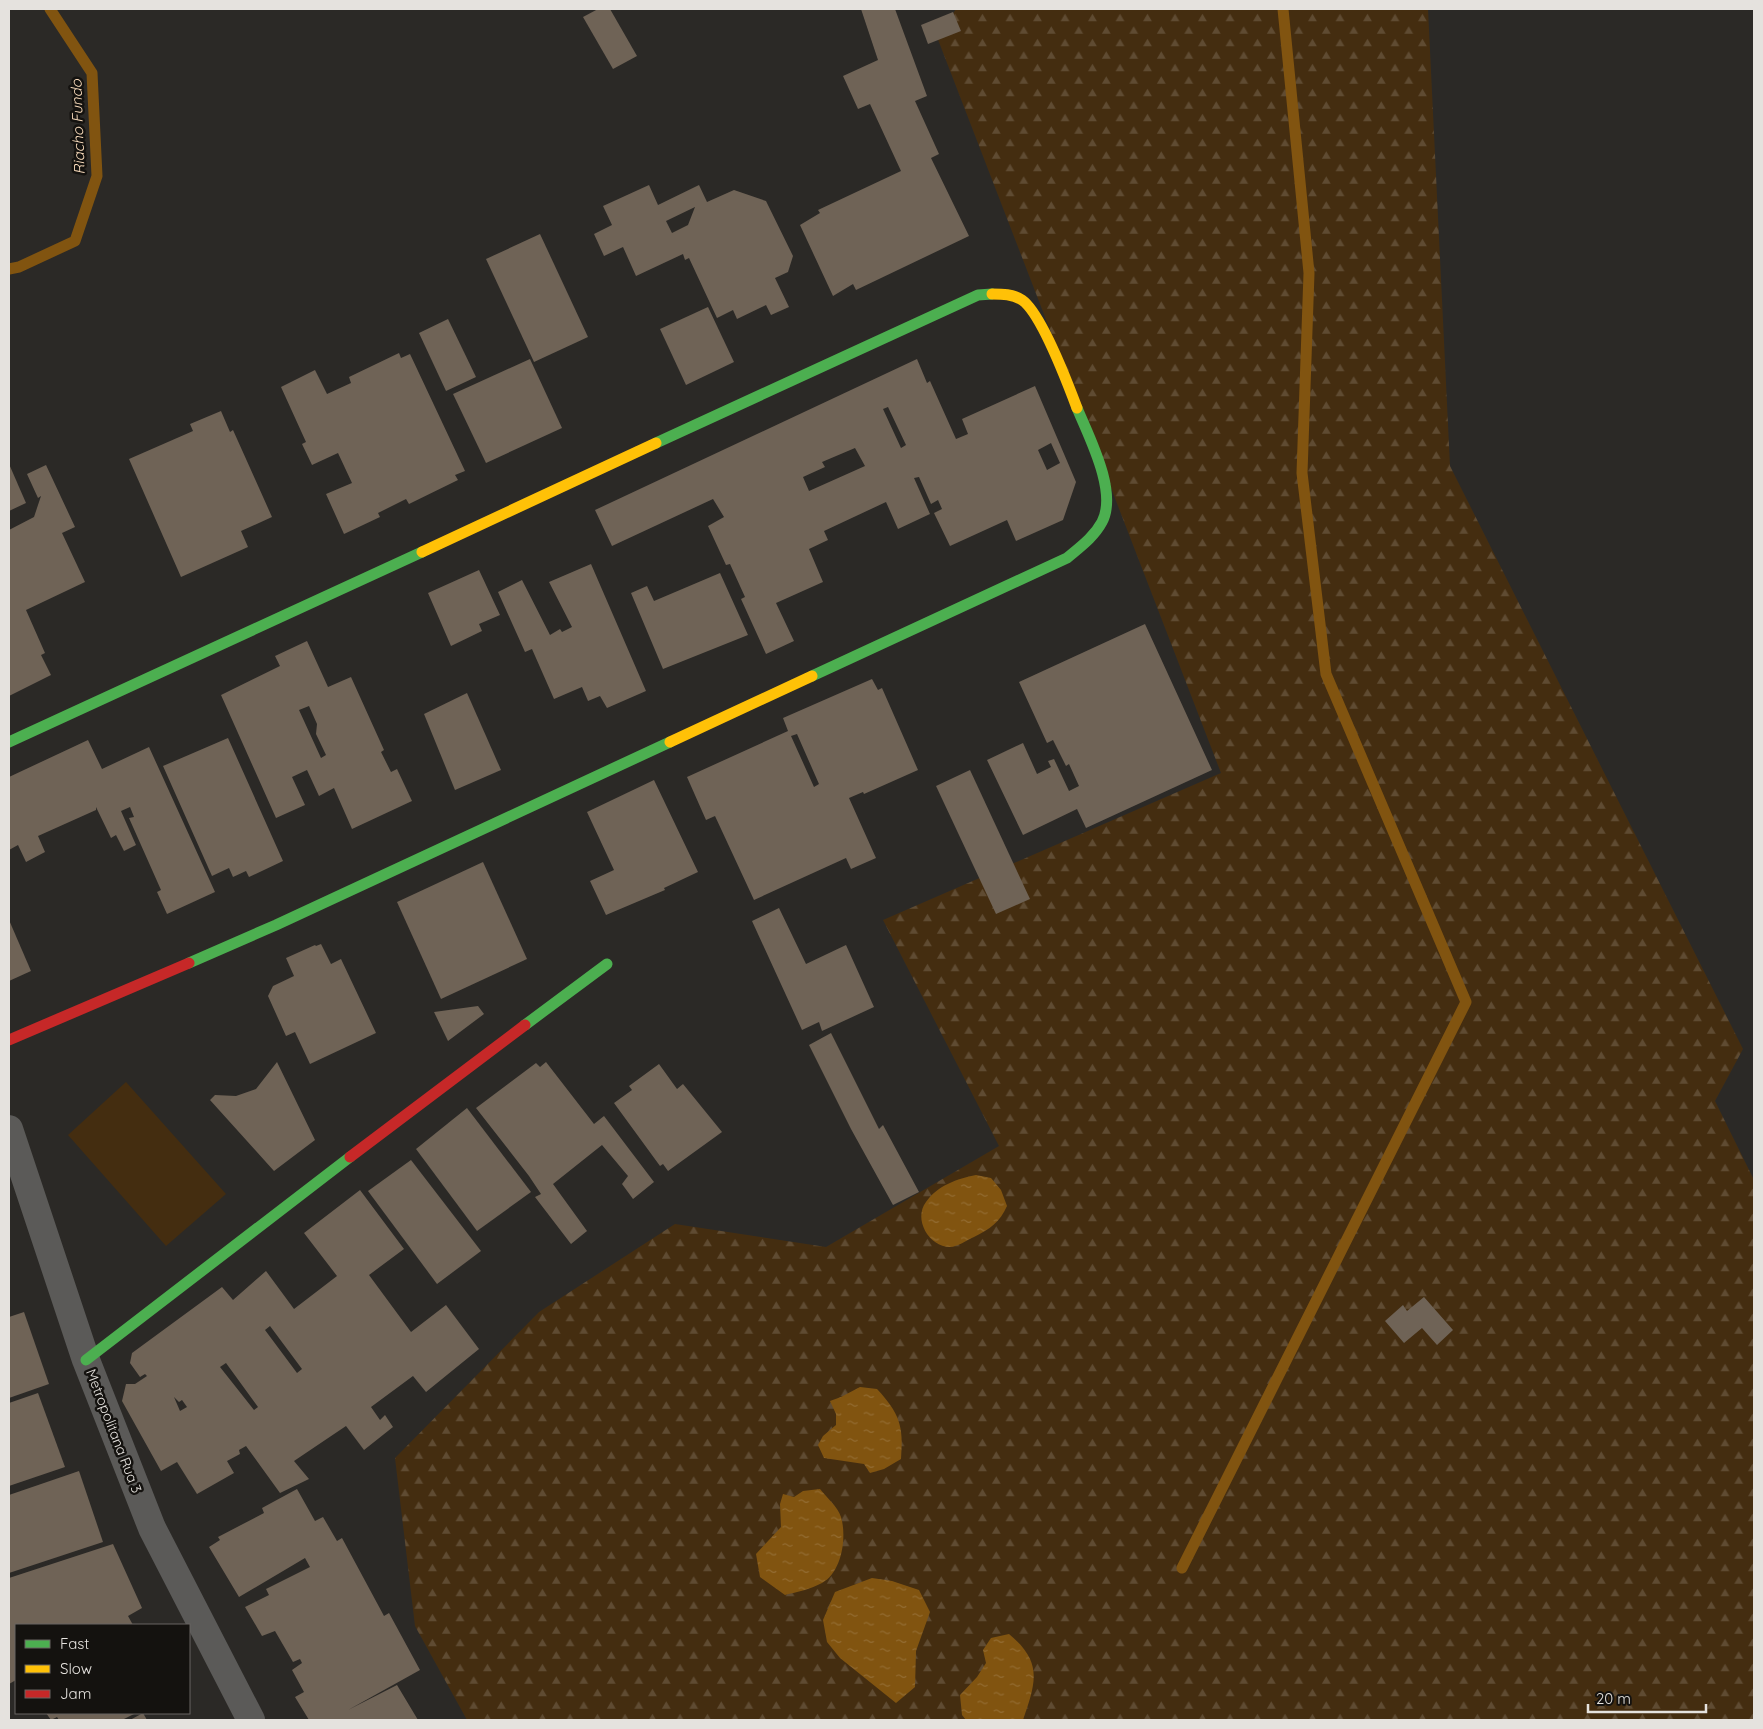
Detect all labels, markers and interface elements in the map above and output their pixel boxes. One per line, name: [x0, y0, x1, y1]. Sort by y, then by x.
water label: Riacho Fundo: [66, 78, 89, 175]
street label: Metropolitana Rua 3: [82, 1366, 146, 1496]
legend: [15, 1624, 190, 1714]
text: Fast: [60, 1634, 89, 1653]
text: Slow: [60, 1659, 92, 1678]
scale bar: [1588, 1682, 1706, 1714]
text: Jam: [60, 1684, 91, 1703]
text: 20 m: [1596, 1689, 1631, 1708]

